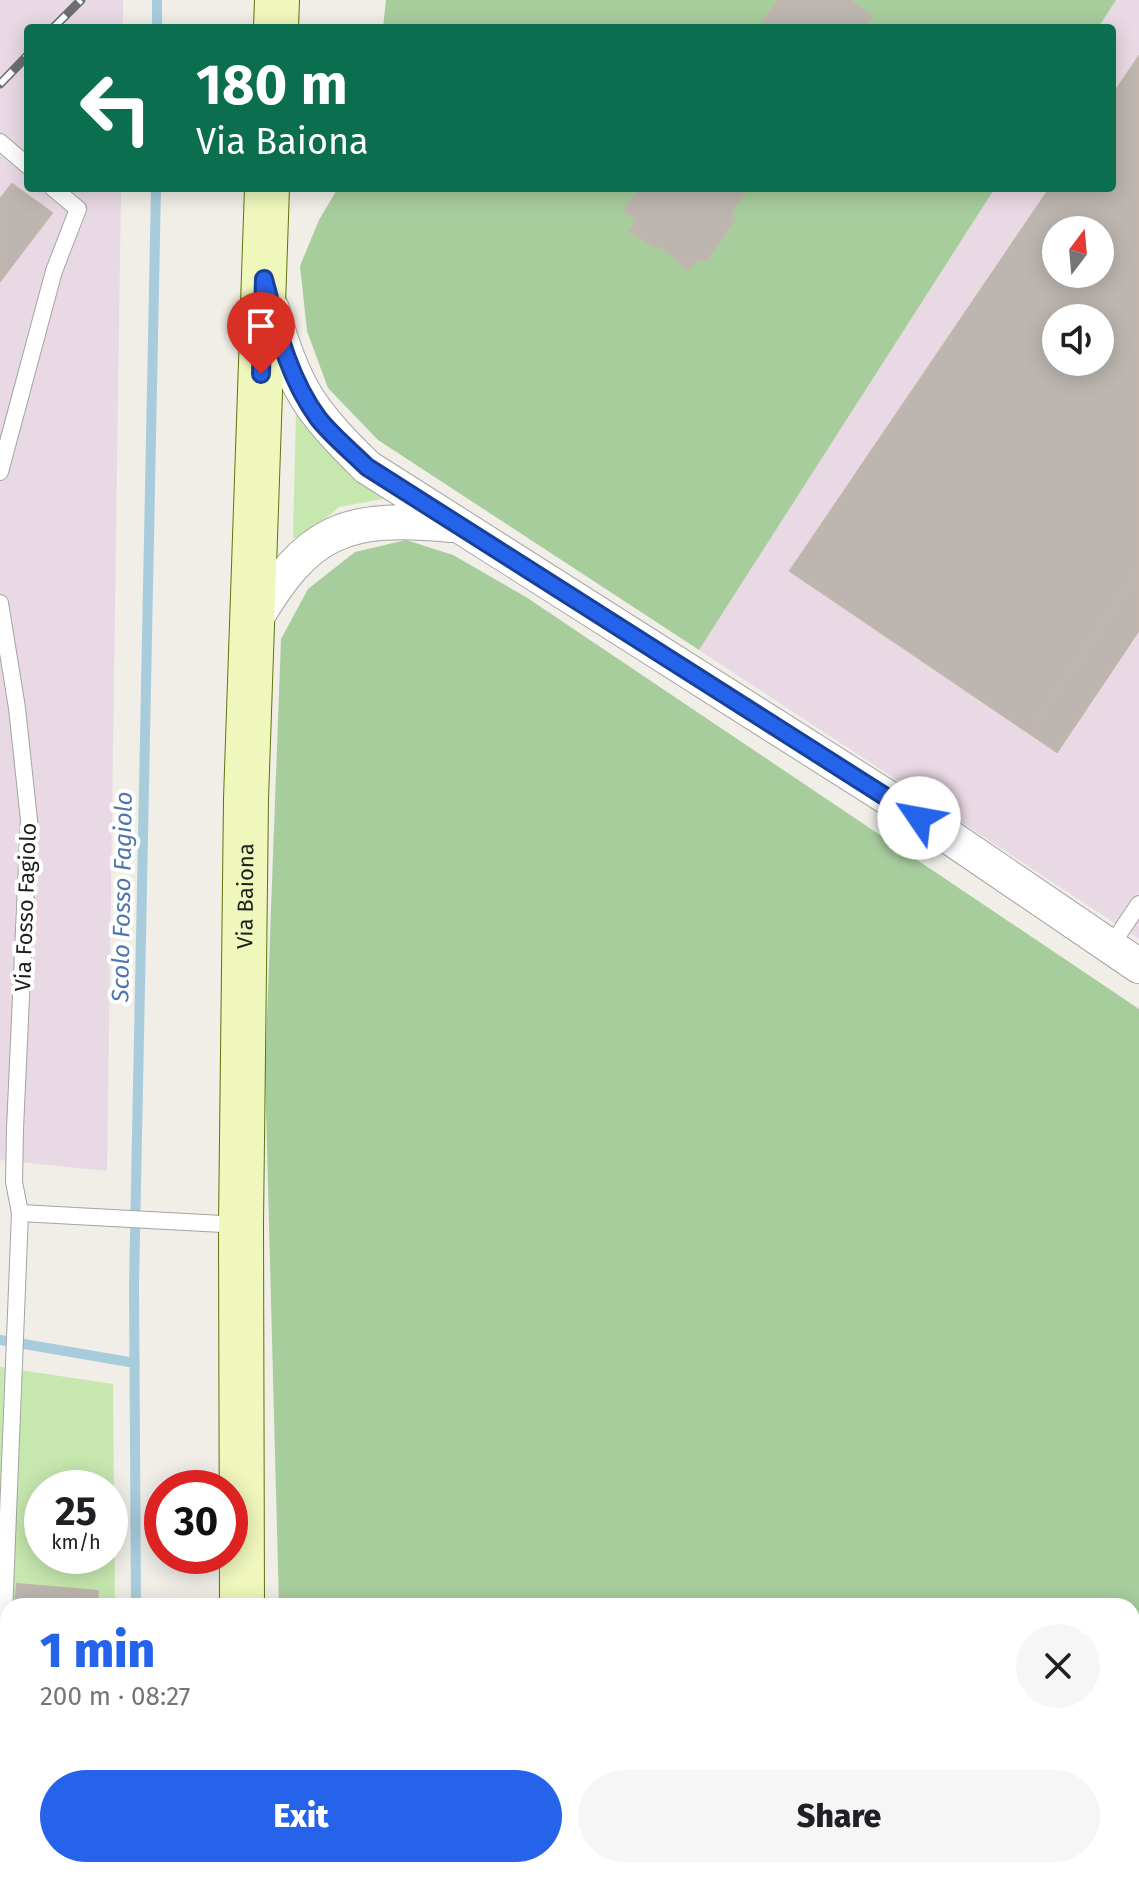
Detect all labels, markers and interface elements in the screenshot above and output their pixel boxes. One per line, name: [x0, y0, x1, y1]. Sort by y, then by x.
text: 180 m: [196, 52, 348, 119]
icon: left: [64, 56, 168, 160]
text: Via Baiona: [196, 120, 369, 164]
north arrow: [1042, 216, 1114, 288]
map controls: [1042, 216, 1114, 376]
pin: [227, 292, 295, 374]
icon: arrive: [239, 304, 283, 348]
button: sound: [1042, 304, 1114, 376]
position arrow: [877, 776, 961, 860]
water label: Scolo Fosso Fagiolo: [106, 791, 138, 1004]
street label: Via Fosso Fagiolo: [9, 822, 42, 992]
street label: Via Baiona: [231, 843, 259, 949]
speed limit sign: 30: [144, 1470, 248, 1574]
text: 25: [55, 1488, 97, 1536]
text: km/h: [51, 1530, 101, 1554]
text: 1 min: [40, 1622, 155, 1680]
button: close: [1016, 1624, 1100, 1708]
text: 200 m · 08:27: [40, 1681, 190, 1712]
button: Exit: [40, 1770, 562, 1862]
button: Share: [578, 1770, 1100, 1862]

